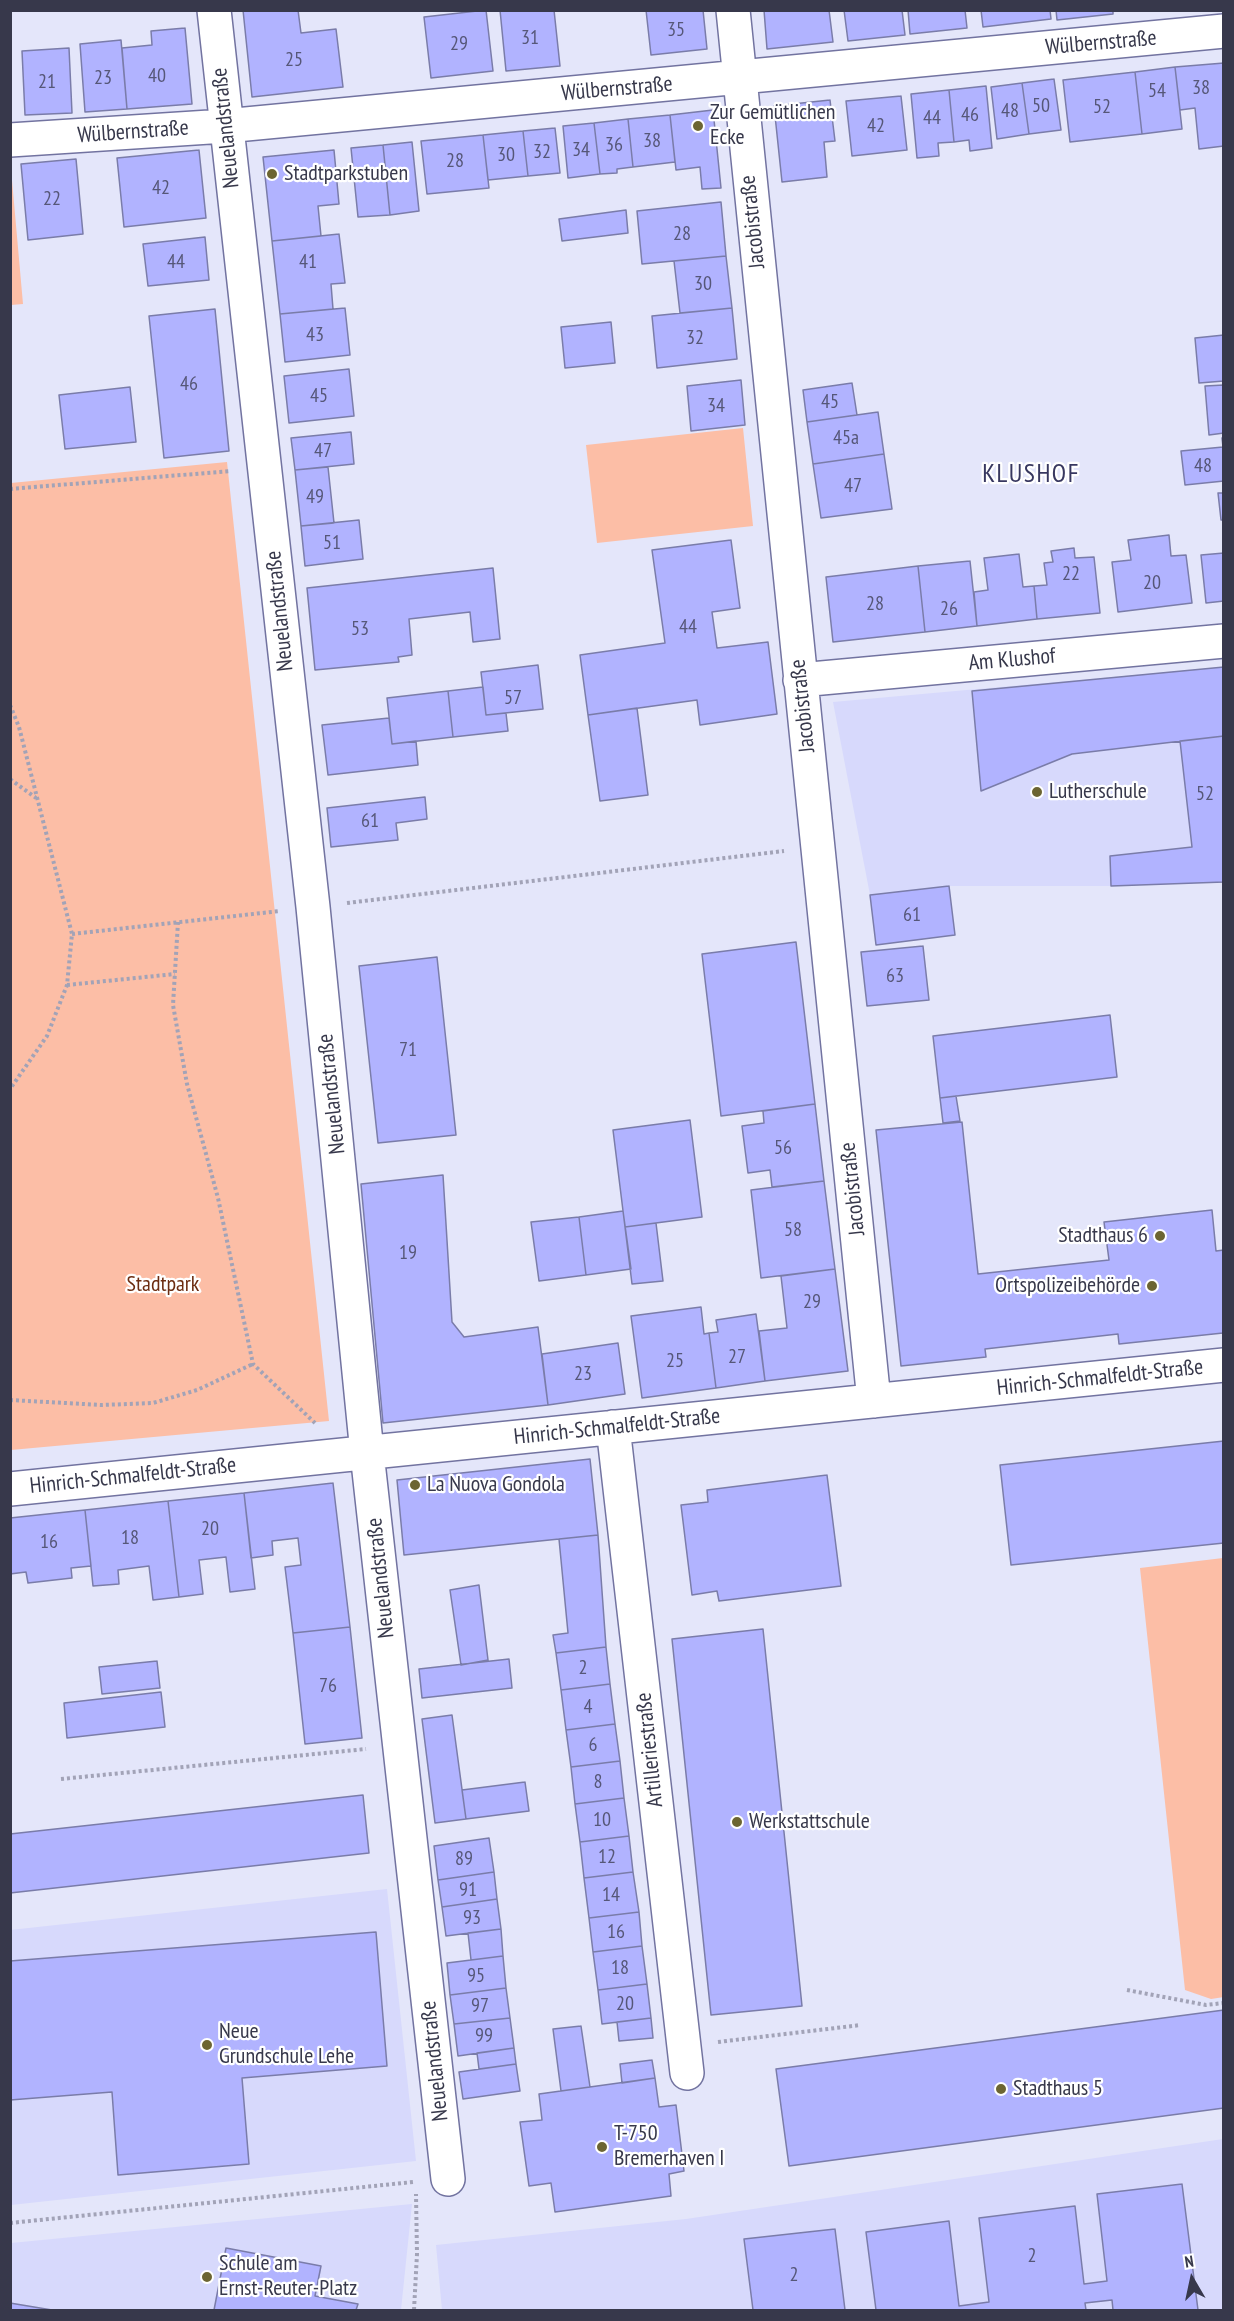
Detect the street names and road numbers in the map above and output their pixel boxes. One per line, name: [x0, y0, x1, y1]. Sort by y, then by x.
street label: Wülbernstraße: [1044, 25, 1158, 61]
street label: Neuelandstraße: [207, 67, 245, 189]
street label: Wülbernstraße: [560, 71, 674, 107]
street label: Wülbernstraße: [77, 115, 189, 149]
street label: Jacobistraße: [735, 174, 771, 270]
street label: Neuelandstraße: [261, 550, 299, 672]
street label: Am Klushof: [968, 643, 1056, 677]
street label: Jacobistraße: [785, 658, 821, 754]
street label: Neuelandstraße: [313, 1033, 351, 1155]
street label: Jacobistraße: [835, 1141, 871, 1237]
street label: Hinrich-Schmalfeldt-Straße: [995, 1354, 1205, 1402]
street label: Hinrich-Schmalfeldt-Straße: [512, 1403, 722, 1451]
street label: Hinrich-Schmalfeldt-Straße: [28, 1452, 238, 1500]
street label: Neuelandstraße: [362, 1517, 400, 1639]
street label: Artilleriestraße: [631, 1691, 669, 1809]
street label: Neuelandstraße: [416, 2000, 454, 2122]

